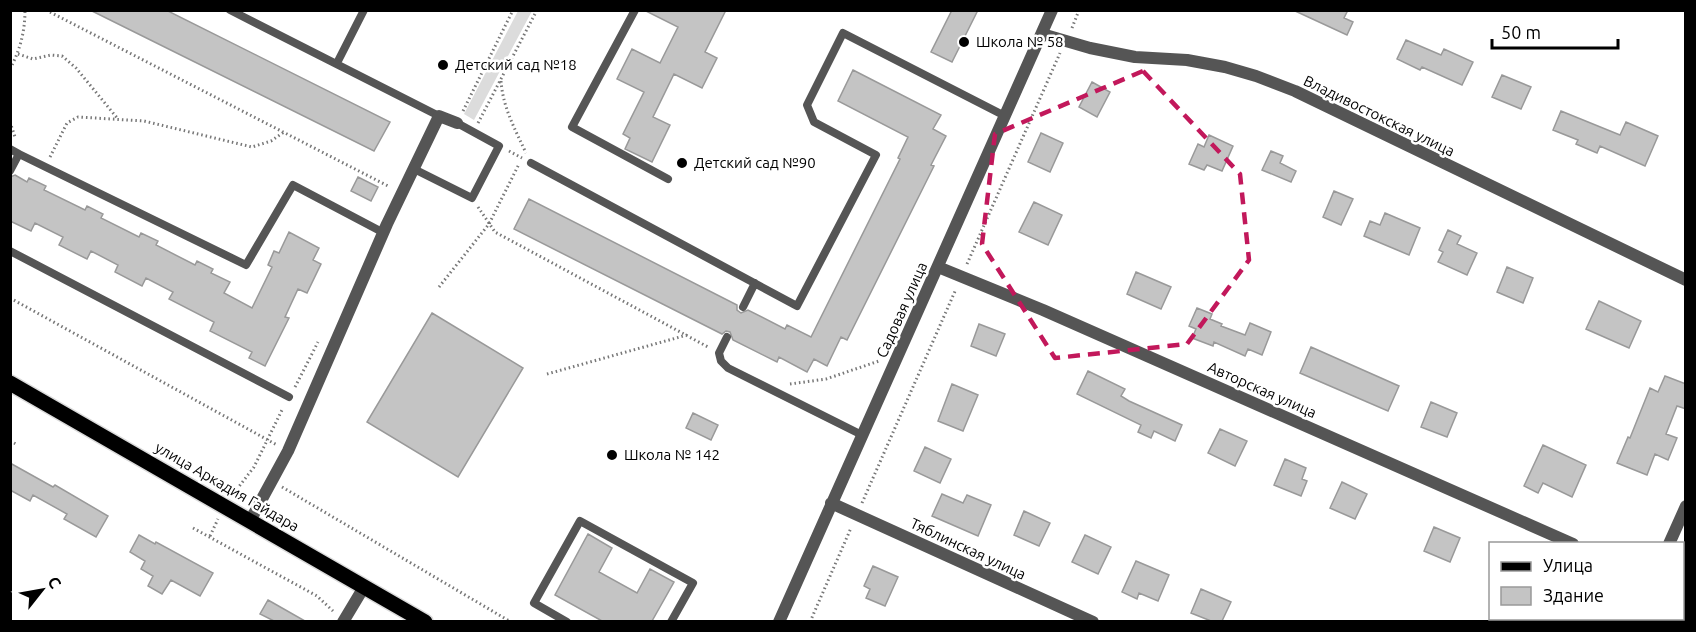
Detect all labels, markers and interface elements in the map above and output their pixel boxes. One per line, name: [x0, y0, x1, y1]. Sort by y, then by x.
scale bar: [1492, 12, 1618, 50]
text: 50 m: [1501, 22, 1541, 42]
place label: Школа № 58: [976, 33, 1064, 50]
marker: Школа № 58: [957, 35, 971, 49]
place label: Детский сад №18: [455, 56, 577, 73]
marker: Детский сад №18: [436, 58, 450, 72]
street label: Владивостокская улица: [1301, 72, 1457, 160]
place label: Детский сад №90: [694, 154, 816, 171]
marker: Детский сад №90: [675, 156, 689, 170]
street label: Садовая улица: [873, 259, 930, 360]
street label: Авторская улица: [1205, 358, 1319, 421]
street label: улица Аркадия Гайдара: [152, 438, 302, 535]
place label: Школа № 142: [624, 446, 720, 463]
marker: Школа № 142: [605, 448, 619, 462]
street label: Тяблинская улица: [908, 514, 1029, 583]
legend: [1489, 542, 1684, 620]
text: Улица: [1543, 555, 1593, 575]
north arrow: [12, 560, 72, 620]
text: С: [45, 573, 65, 591]
text: Здание: [1543, 585, 1604, 605]

